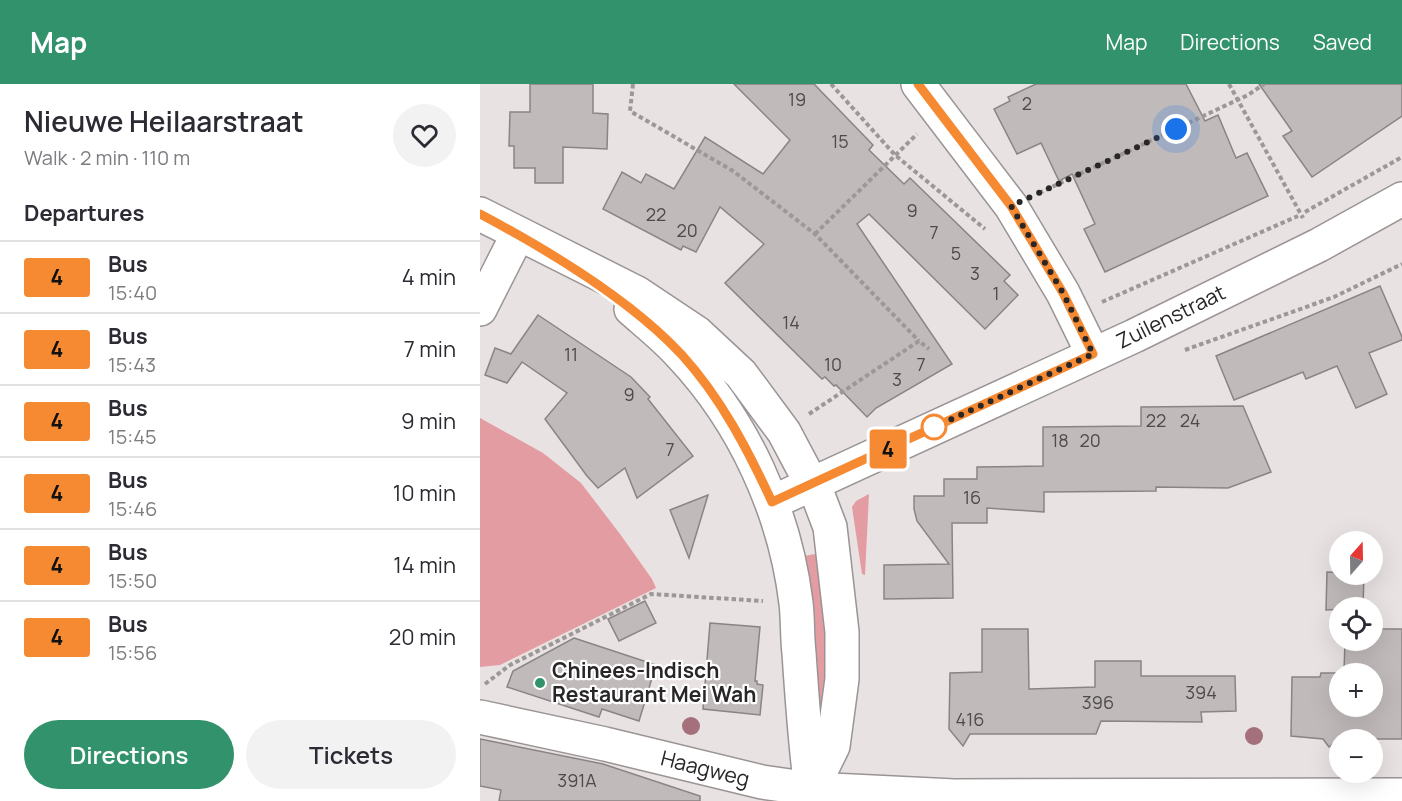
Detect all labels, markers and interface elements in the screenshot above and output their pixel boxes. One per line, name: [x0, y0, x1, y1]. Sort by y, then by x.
text: Map: [30, 23, 87, 61]
text: Map: [1106, 28, 1147, 56]
text: Directions: [1180, 28, 1280, 56]
text: Saved: [1313, 28, 1372, 56]
house number: 19: [788, 87, 806, 111]
house number: 2: [1022, 91, 1032, 115]
text: Nieuwe Heilaarstraat: [24, 102, 303, 140]
button: heart: [393, 104, 456, 167]
your location: [1161, 114, 1191, 144]
house number: 15: [831, 129, 849, 153]
text: Walk · 2 min · 110 m: [24, 144, 190, 171]
text: Departures: [24, 198, 144, 228]
house number: 9: [906, 198, 918, 222]
house number: 22: [646, 202, 666, 226]
house number: 20: [676, 218, 698, 242]
house number: 7: [929, 220, 939, 244]
house number: 5: [951, 241, 961, 265]
text: Bus: [108, 249, 148, 279]
house number: 3: [970, 261, 980, 285]
text: 4 min: [402, 262, 456, 292]
text: 4: [51, 263, 63, 291]
street label: Zuilenstraat: [1111, 278, 1230, 355]
text: 15:40: [108, 279, 157, 306]
house number: 1: [992, 281, 1000, 305]
house number: 14: [782, 310, 800, 334]
text: Bus: [108, 321, 148, 351]
text: 7 min: [404, 334, 456, 364]
text: 4: [51, 335, 63, 363]
house number: 11: [564, 342, 578, 366]
text: 15:43: [108, 351, 156, 378]
house number: 10: [824, 352, 842, 376]
house number: 7: [916, 352, 926, 376]
house number: 3: [892, 367, 902, 391]
house number: 9: [623, 382, 635, 406]
text: Bus: [108, 393, 148, 423]
text: 9 min: [401, 406, 456, 436]
text: 4: [51, 407, 63, 435]
house number: 22: [1146, 408, 1166, 432]
house number: 24: [1180, 408, 1200, 432]
unlabelled marker: [921, 414, 947, 440]
text: 15:45: [108, 423, 157, 450]
house number: 18: [1051, 428, 1069, 452]
house number: 20: [1079, 428, 1101, 452]
line badge: 4: [868, 430, 908, 469]
text: 4: [882, 435, 894, 463]
house number: 7: [665, 437, 675, 461]
text: Bus: [108, 465, 148, 495]
text: 10 min: [393, 478, 456, 508]
text: 4: [51, 479, 63, 507]
house number: 16: [963, 485, 981, 509]
text: 15:46: [108, 495, 158, 522]
north arrow: [1329, 531, 1383, 585]
map controls: [1329, 531, 1383, 783]
text: Bus: [108, 537, 148, 567]
text: 14 min: [393, 550, 456, 580]
text: 4: [51, 551, 63, 579]
text: 15:50: [108, 567, 157, 594]
button: locate: [1329, 597, 1383, 651]
text: Bus: [108, 609, 148, 639]
text: 20 min: [389, 622, 456, 652]
text: 4: [51, 623, 63, 651]
text: 15:56: [108, 639, 157, 666]
place label: Chinees-Indisch Restaurant Mei Wah: [552, 656, 756, 708]
button: +: [1329, 663, 1383, 717]
marker: Chinees-Indisch Restaurant Mei Wah: [533, 676, 547, 690]
house number: 394: [1185, 680, 1217, 704]
house number: 396: [1082, 690, 1114, 714]
house number: 416: [956, 707, 984, 731]
button: Directions: [24, 720, 234, 789]
button: Tickets: [246, 720, 456, 789]
button: −: [1329, 729, 1383, 783]
street label: Haagweg: [658, 743, 753, 793]
house number: 391A: [557, 768, 597, 792]

